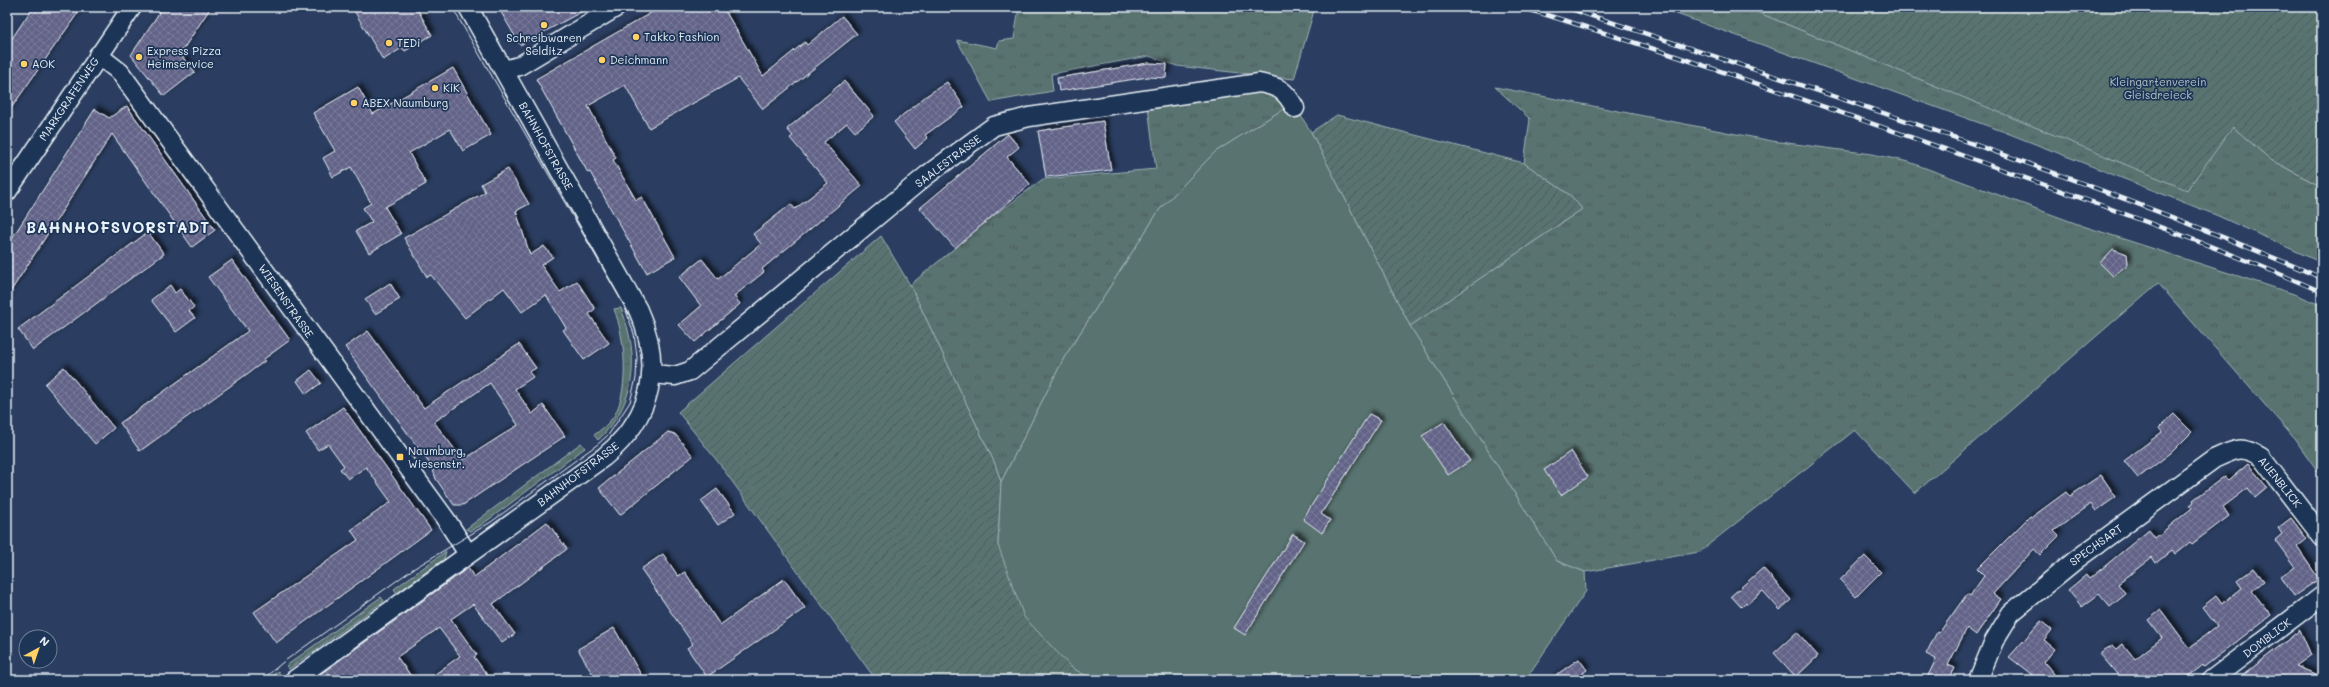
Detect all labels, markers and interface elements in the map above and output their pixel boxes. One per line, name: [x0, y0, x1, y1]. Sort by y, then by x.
marker: Schreibwaren Selditz: [539, 20, 549, 30]
place label: Takko Fashion: [644, 29, 719, 44]
place label: Schreibwaren Selditz: [506, 30, 582, 58]
marker: Takko Fashion: [631, 32, 641, 42]
place label: TEDi: [397, 35, 420, 50]
marker: TEDi: [384, 38, 394, 48]
place label: Express Pizza Heimservice: [147, 43, 222, 71]
marker: Express Pizza Heimservice: [134, 52, 144, 62]
place label: Deichmann: [610, 52, 668, 67]
street label: MARKGRAFENWEG: [35, 54, 102, 143]
marker: Deichmann: [597, 55, 607, 65]
place label: AOK: [32, 56, 55, 71]
marker: AOK: [19, 59, 29, 69]
park label: Kleingartenverein Gleisdreieck: [2110, 74, 2206, 102]
place label: KiK: [443, 80, 460, 95]
marker: KiK: [430, 83, 440, 93]
place label: ABEX Naumburg: [362, 95, 448, 110]
marker: ABEX Naumburg: [349, 98, 359, 108]
street label: BAHNHOFSTRASSE: [516, 99, 577, 193]
street label: SAALESTRASSE: [912, 131, 984, 190]
district label: BAHNHOFSVORSTADT: [26, 217, 210, 237]
street label: WIESENSTRASSE: [255, 261, 318, 341]
street label: BAHNHOFSTRASSE: [534, 438, 622, 509]
place label: Naumburg, Wiesenstr.: [408, 443, 466, 471]
marker: Naumburg, Wiesenstr.: [395, 452, 405, 462]
street label: AUENBLICK: [2255, 453, 2306, 510]
street label: SPECHSART: [2066, 520, 2125, 569]
street label: DOMBLICK: [2239, 614, 2294, 661]
north arrow: [18, 629, 58, 669]
text: N: [37, 633, 53, 649]

